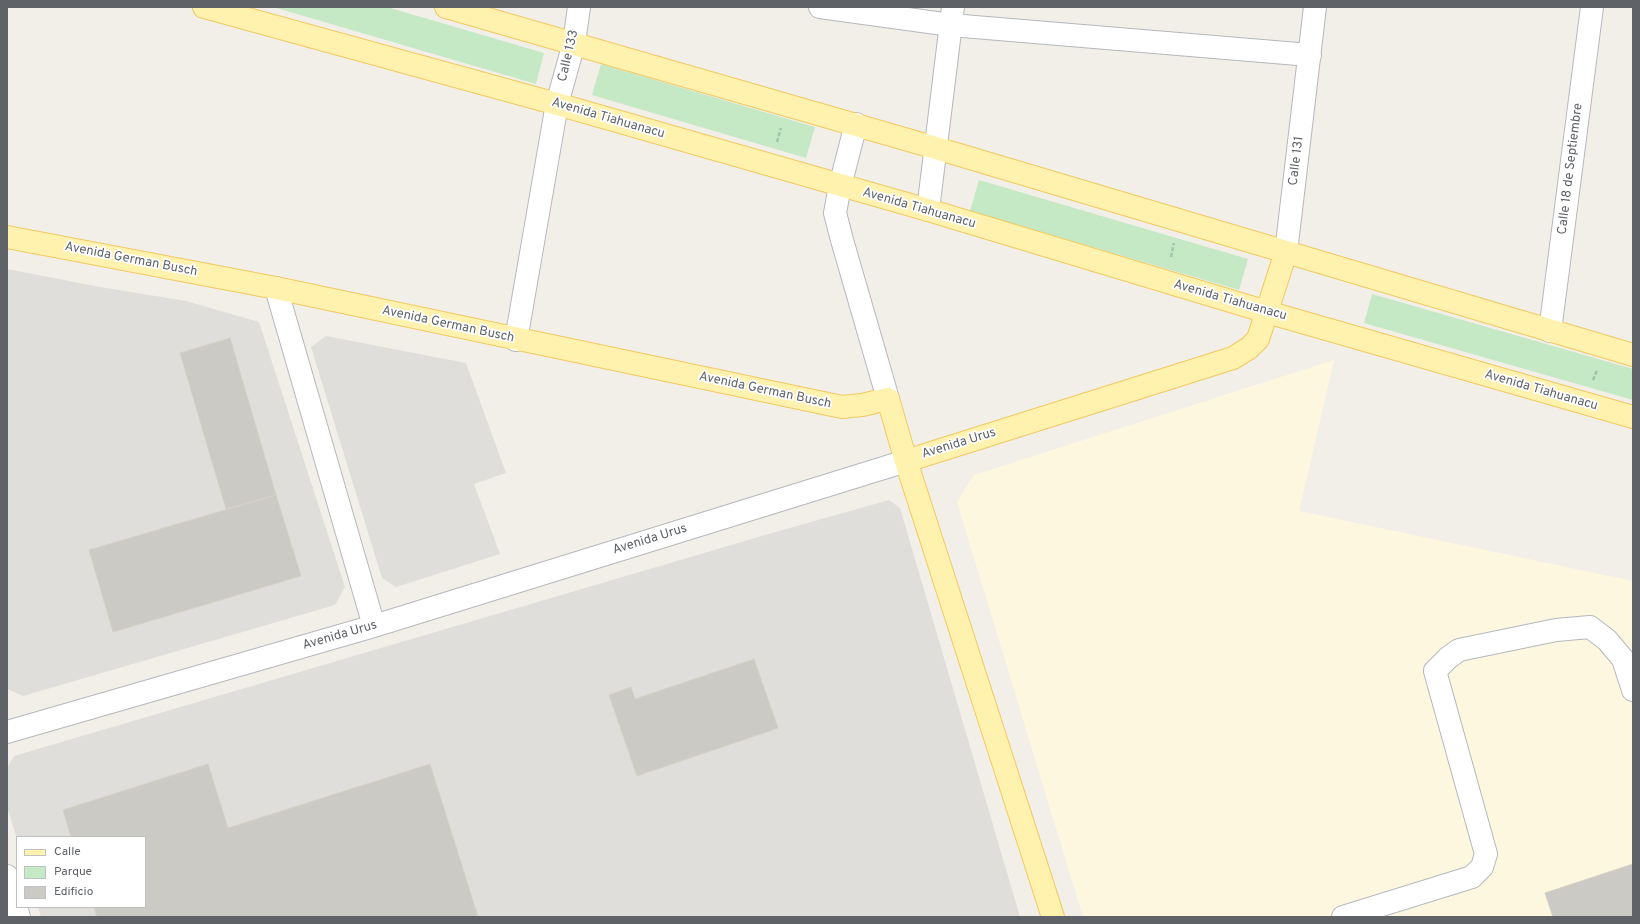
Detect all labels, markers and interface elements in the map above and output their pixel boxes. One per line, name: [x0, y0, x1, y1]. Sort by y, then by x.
street label: Calle 133: [555, 29, 583, 83]
street label: Avenida Tiahuanacu: [549, 95, 667, 143]
street label: Calle 18 de Septiembre: [1555, 102, 1587, 236]
street label: Calle 131: [1286, 135, 1308, 187]
street label: Avenida Tiahuanacu: [860, 185, 978, 233]
street label: Avenida German Busch: [63, 239, 199, 281]
street label: Avenida Tiahuanacu: [1171, 277, 1289, 325]
street label: Avenida German Busch: [380, 303, 516, 347]
street label: Avenida Tiahuanacu: [1482, 367, 1600, 415]
street label: Avenida German Busch: [697, 369, 833, 413]
street label: Avenida Urus: [920, 425, 998, 463]
street label: Avenida Urus: [611, 521, 689, 559]
street label: Avenida Urus: [301, 618, 379, 654]
legend: [16, 836, 146, 908]
text: Calle: [54, 844, 81, 860]
text: Parque: [54, 864, 92, 880]
text: Edificio: [54, 884, 93, 900]

